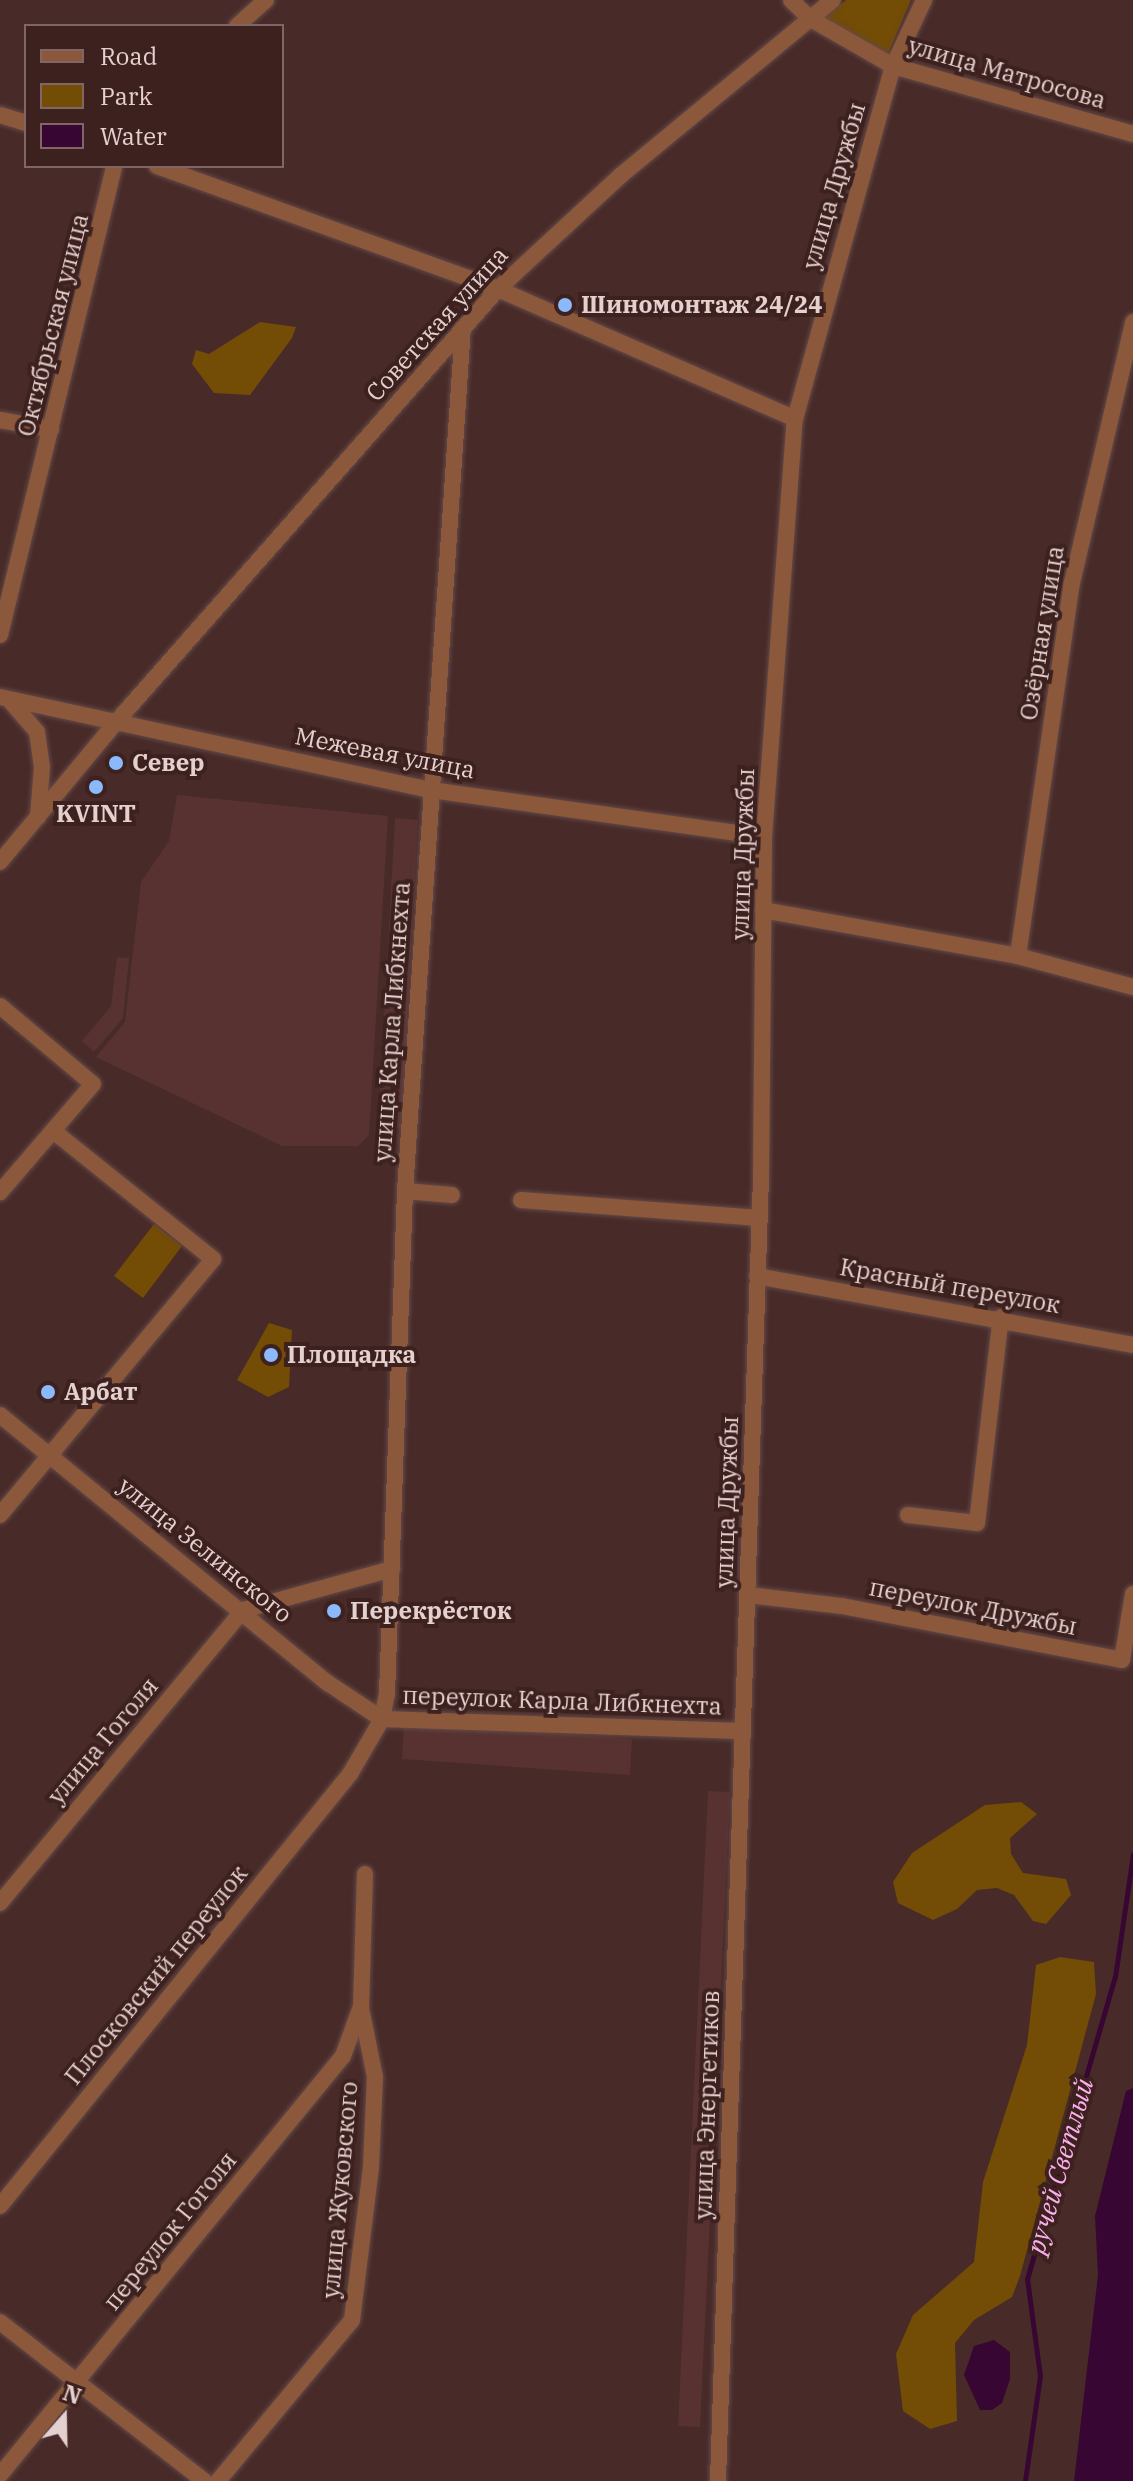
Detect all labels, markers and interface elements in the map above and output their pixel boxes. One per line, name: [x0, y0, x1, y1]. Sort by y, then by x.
legend: [24, 24, 284, 168]
street label: улица Матросова: [905, 31, 1109, 115]
text: Road: [100, 40, 157, 72]
text: Park: [100, 80, 152, 112]
street label: улица Дружбы: [796, 99, 872, 273]
text: Water: [100, 120, 167, 152]
street label: Октябрьская улица: [11, 211, 95, 439]
street label: Советская улица: [360, 241, 514, 407]
place label: Шиномонтаж 24/24: [581, 291, 823, 319]
marker: Шиномонтаж 24/24: [556, 296, 574, 314]
street label: Озёрная улица: [1014, 544, 1070, 722]
street label: Межевая улица: [293, 721, 477, 785]
place label: Север: [132, 749, 205, 777]
marker: Север: [107, 754, 125, 772]
street label: улица Дружбы: [726, 768, 760, 940]
marker: KVINT: [87, 778, 105, 796]
place label: KVINT: [56, 800, 136, 828]
street label: улица Карла Либкнехта: [368, 881, 416, 1163]
street label: Красный переулок: [838, 1252, 1062, 1320]
place label: Площадка: [287, 1341, 416, 1369]
marker: Площадка: [262, 1346, 280, 1364]
place label: Арбат: [64, 1378, 138, 1406]
marker: Арбат: [39, 1383, 57, 1401]
street label: улица Дружбы: [710, 1416, 744, 1588]
street label: улица Зелинского: [112, 1471, 298, 1629]
street label: переулок Дружбы: [867, 1573, 1079, 1641]
place label: Перекрёсток: [350, 1597, 511, 1625]
marker: Перекрёсток: [325, 1602, 343, 1620]
street label: улица Гоголя: [42, 1672, 164, 1810]
street label: переулок Карла Либкнехта: [402, 1681, 722, 1721]
street label: Плосковский переулок: [59, 1859, 253, 2091]
street label: улица Энергетиков: [689, 1990, 725, 2220]
water label: ручей Светлый: [1020, 2075, 1100, 2257]
street label: улица Жуковского: [316, 2080, 364, 2300]
street label: переулок Гоголя: [97, 2146, 243, 2316]
north arrow: [24, 2377, 104, 2457]
text: N: [59, 2377, 86, 2411]

